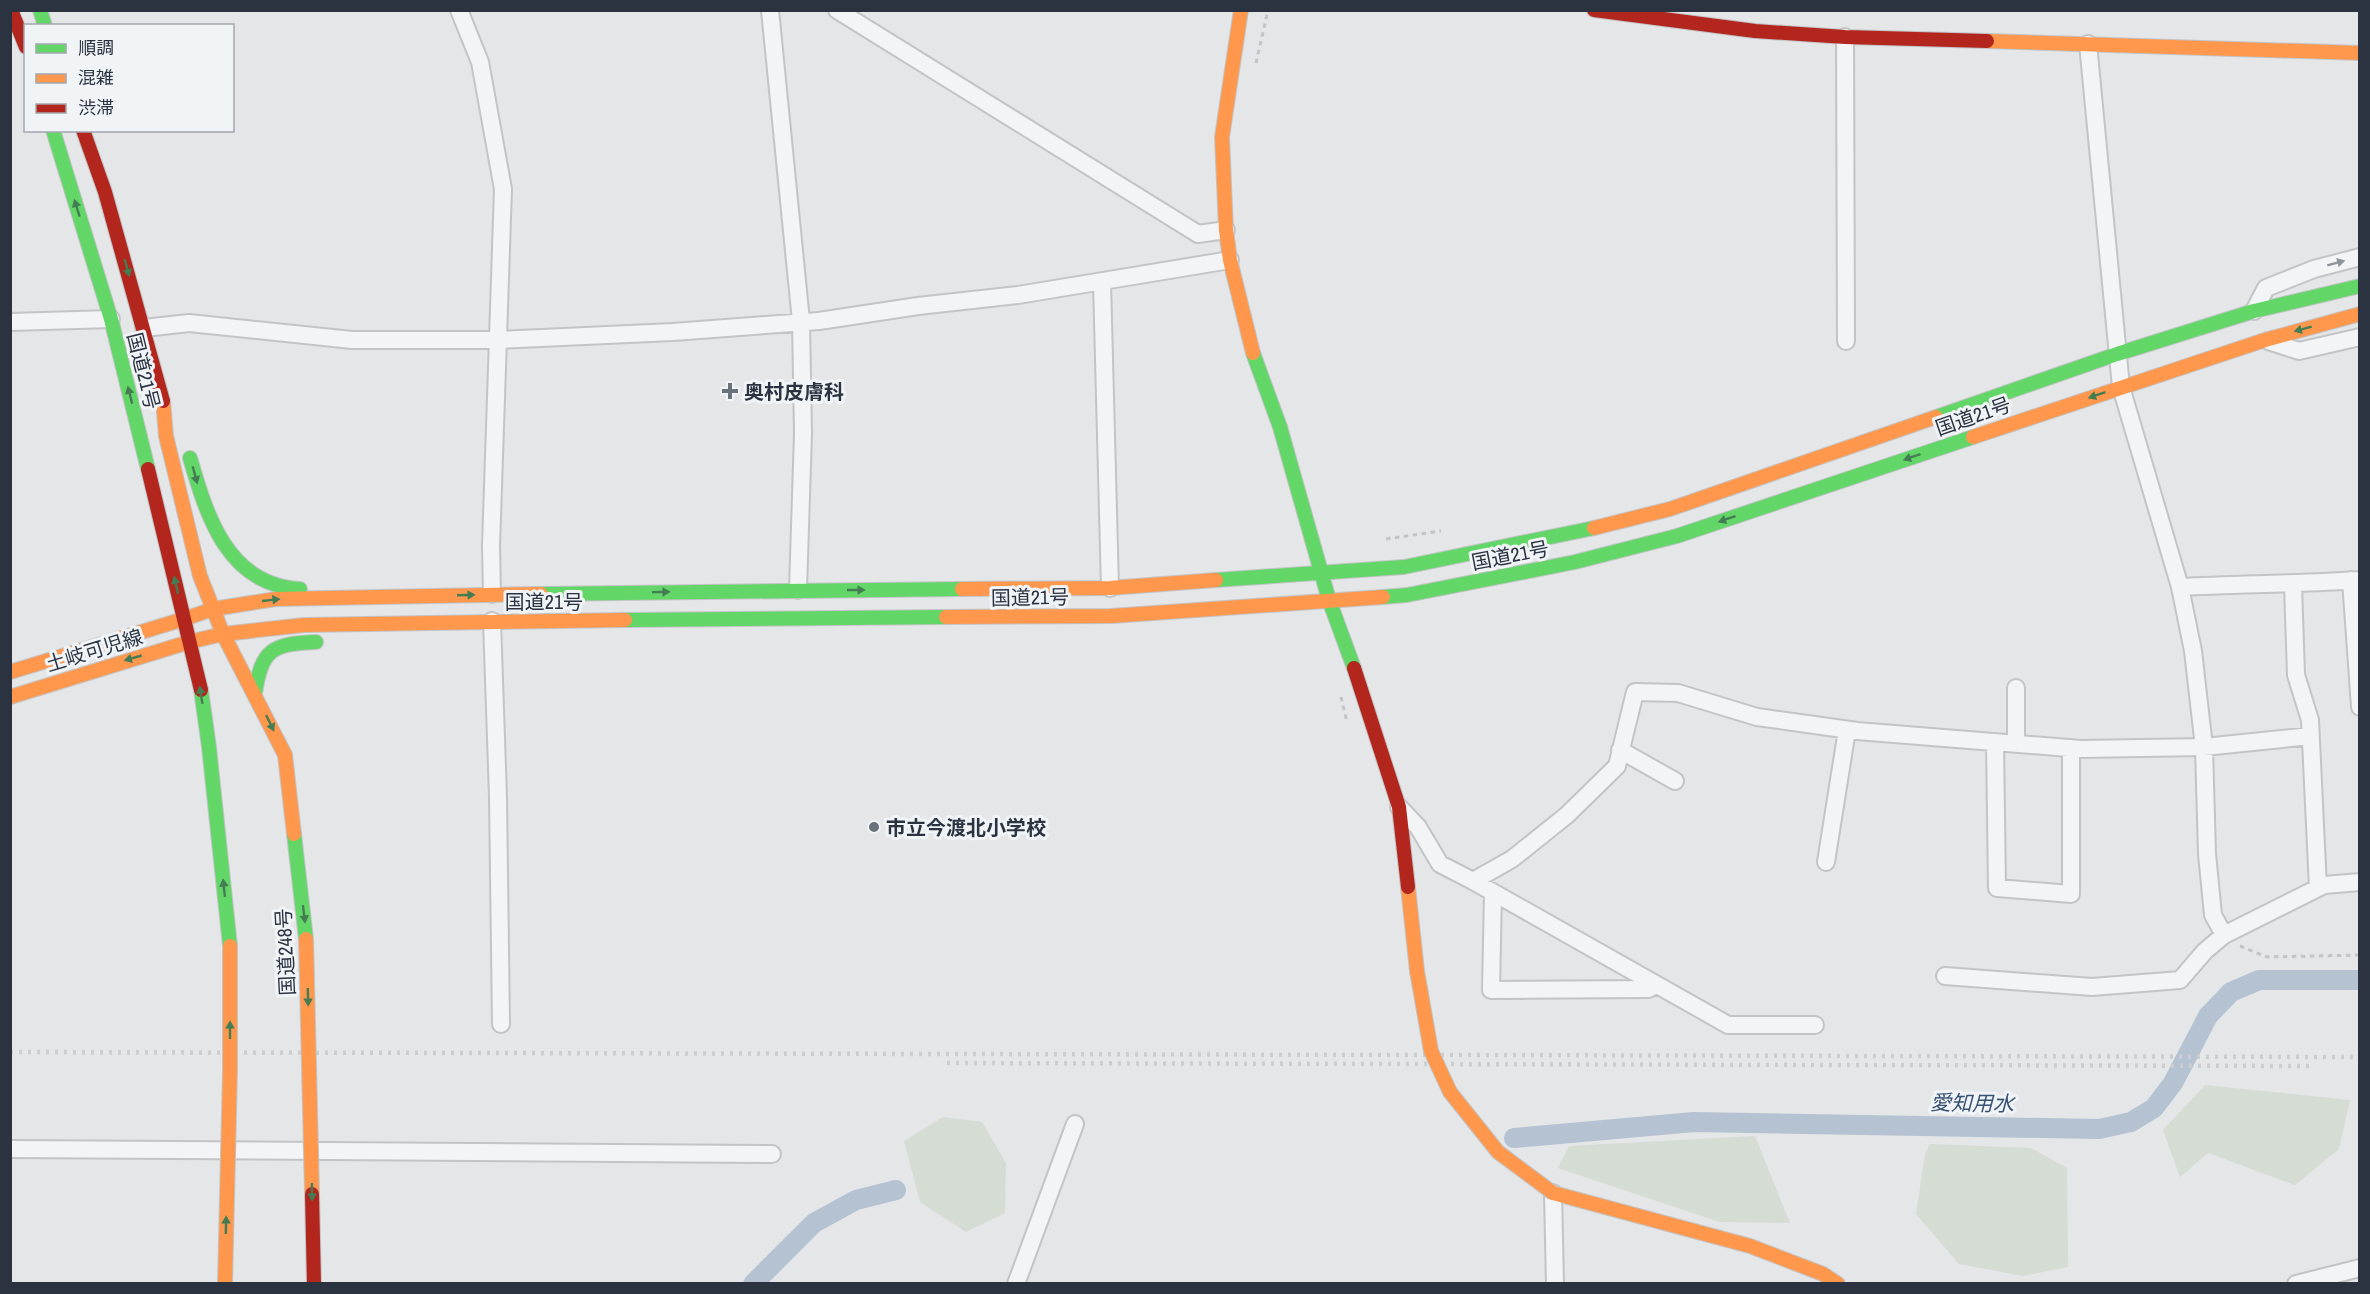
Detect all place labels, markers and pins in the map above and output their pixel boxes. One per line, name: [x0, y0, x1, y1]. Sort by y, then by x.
place label: 奥村皮膚科: [744, 378, 844, 405]
marker: 奥村皮膚科: [721, 382, 739, 400]
place label: 市立今渡北小学校: [886, 814, 1046, 841]
marker: 市立今渡北小学校: [867, 820, 881, 834]

